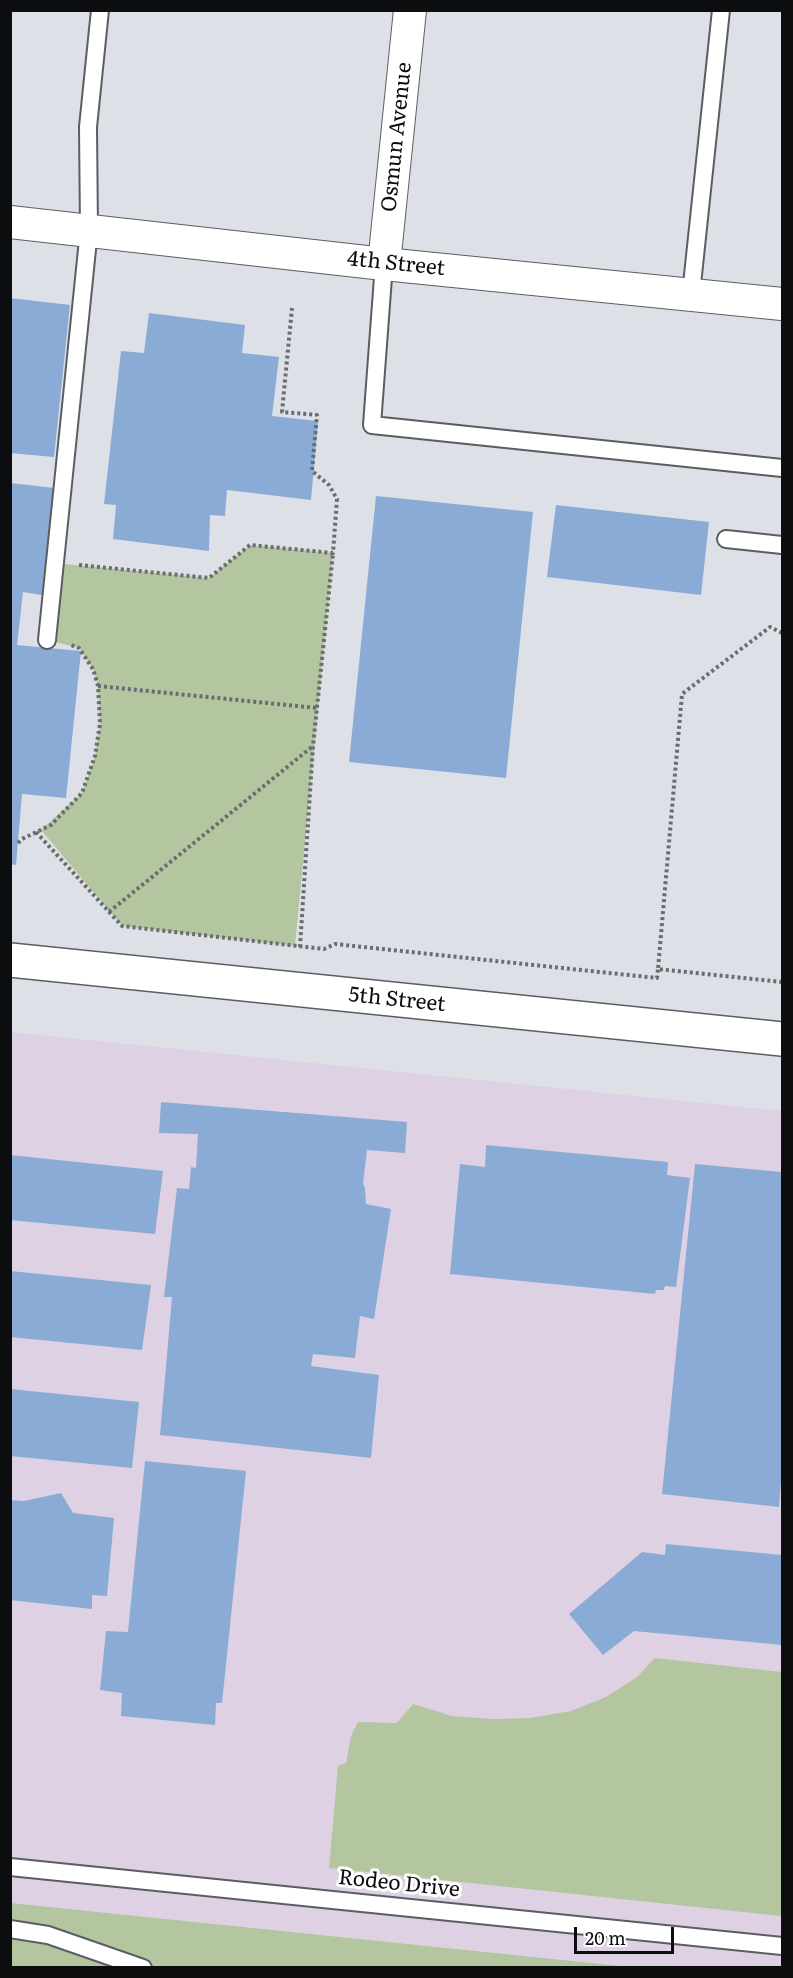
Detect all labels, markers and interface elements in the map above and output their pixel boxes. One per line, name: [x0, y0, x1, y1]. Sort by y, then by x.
street label: Osmun Avenue: [377, 61, 417, 213]
street label: 4th Street: [346, 246, 446, 282]
street label: 5th Street: [347, 982, 447, 1018]
street label: Rodeo Drive: [337, 1865, 461, 1903]
scale bar: [577, 1915, 678, 1953]
text: 20 m: [585, 1924, 626, 1951]

